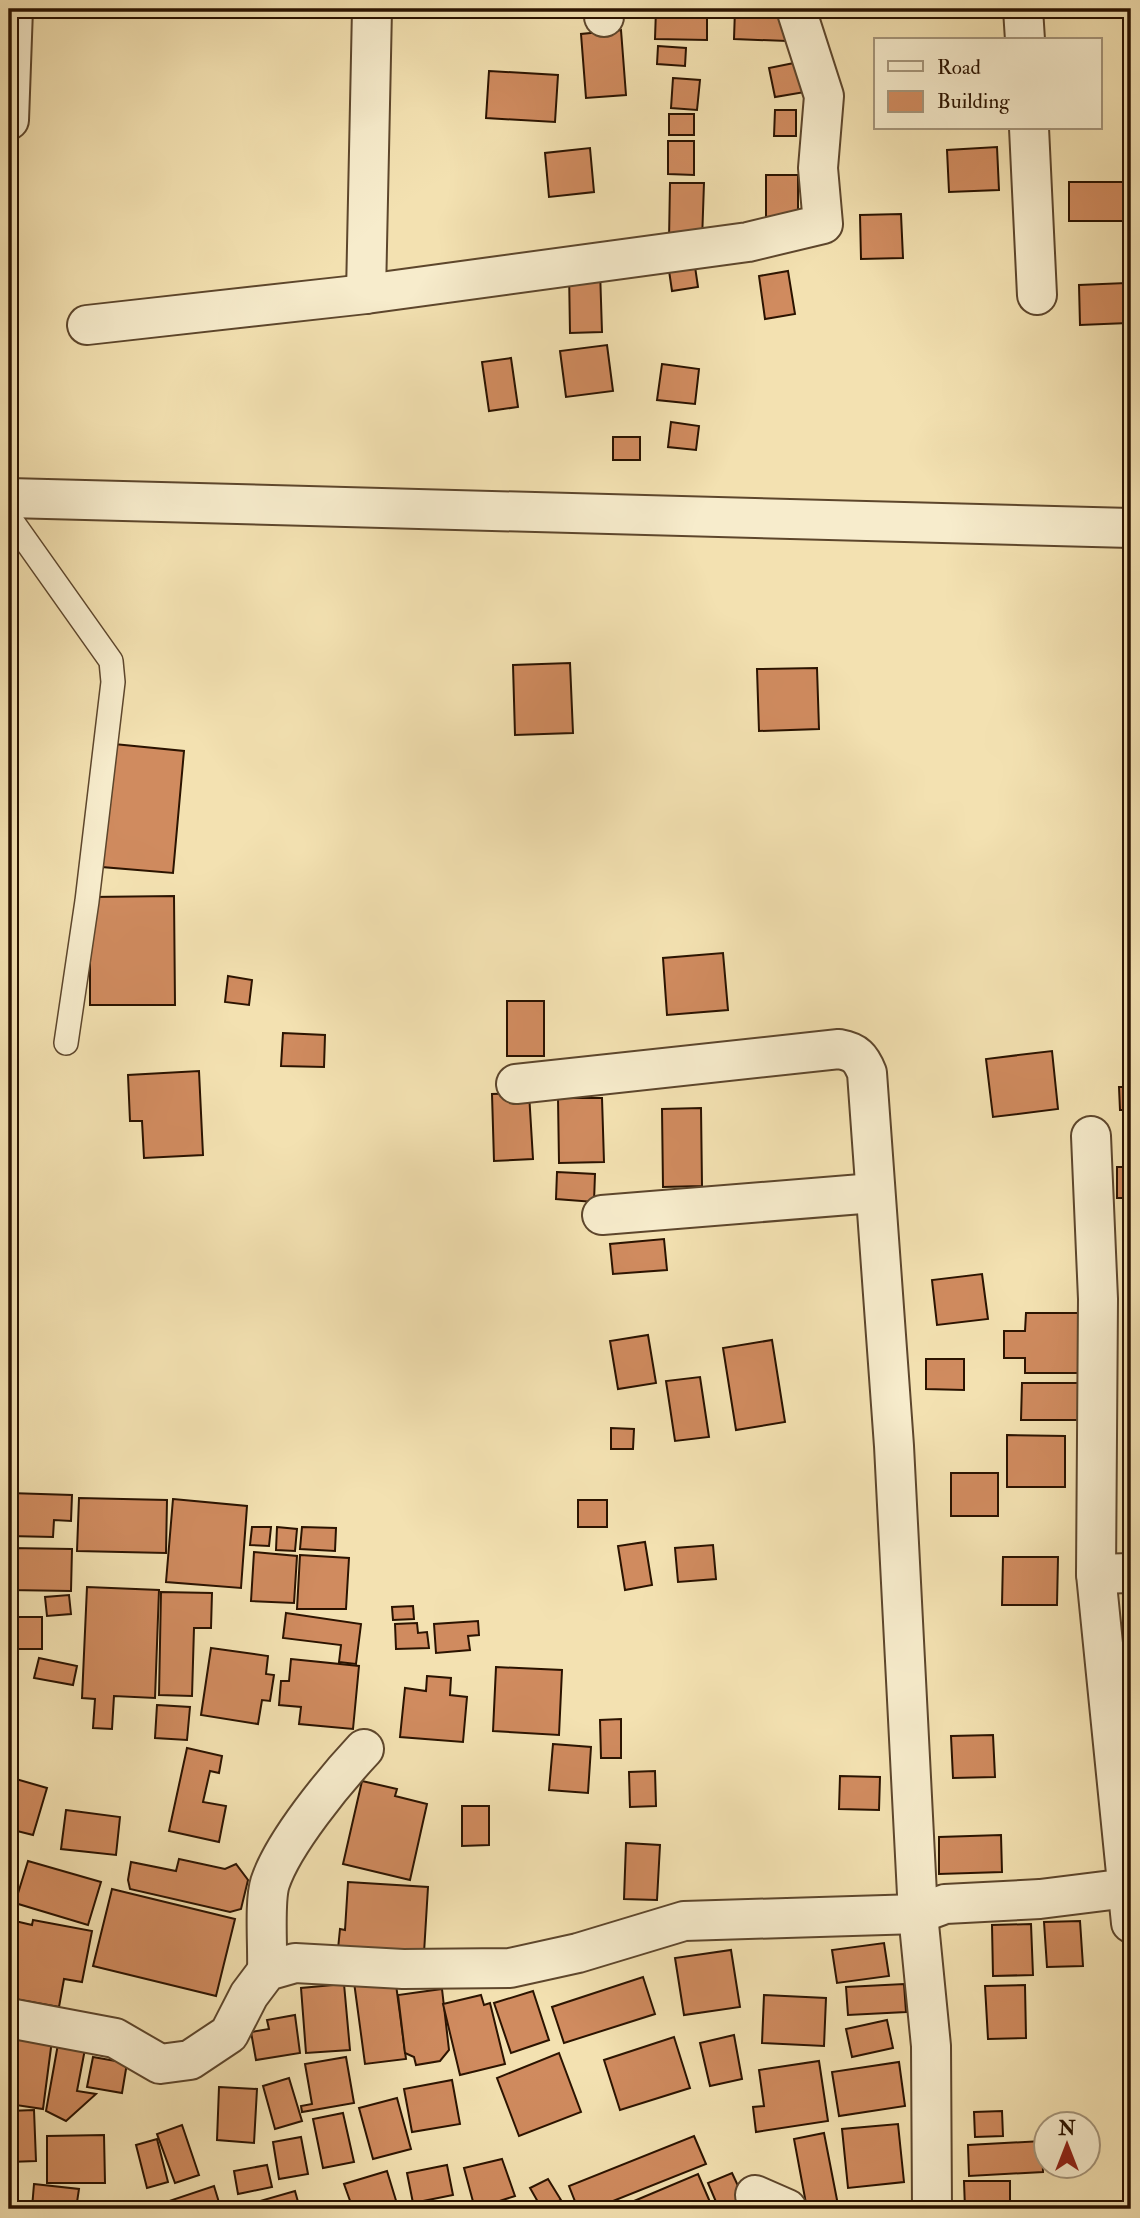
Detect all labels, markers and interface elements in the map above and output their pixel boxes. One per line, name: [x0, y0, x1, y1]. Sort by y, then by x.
legend: [874, 38, 1102, 130]
text: Road: [937, 54, 982, 81]
text: Building: [937, 88, 1010, 115]
north arrow: [1032, 2110, 1102, 2180]
text: N: [1057, 2117, 1076, 2141]

